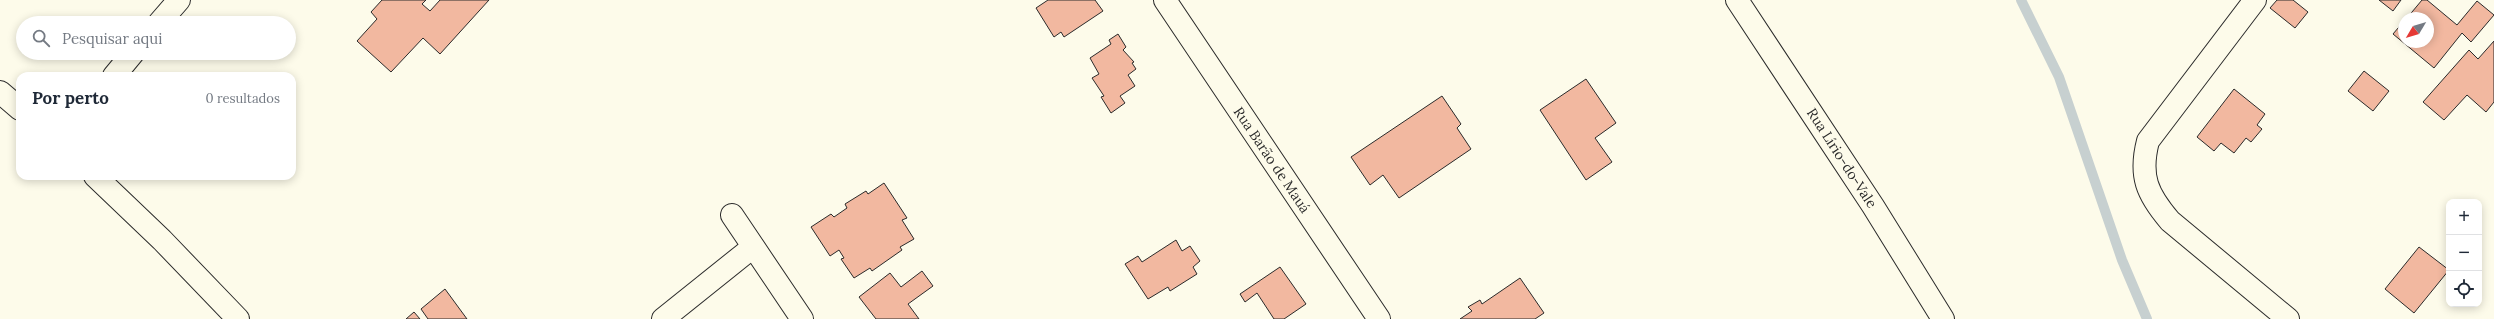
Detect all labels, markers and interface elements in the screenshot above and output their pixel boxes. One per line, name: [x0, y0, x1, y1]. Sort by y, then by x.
north arrow: [2398, 12, 2434, 48]
search box: [16, 16, 296, 60]
icon: search: [30, 27, 52, 49]
text: Pesquisar aqui: [62, 29, 162, 48]
text: Por perto: [32, 87, 109, 109]
text: 0 resultados: [205, 90, 280, 107]
street label: Rua Barão de Mauá: [1230, 103, 1314, 217]
street label: Rua Lírio-do-Vale: [1803, 105, 1881, 212]
map controls: [2446, 199, 2482, 307]
button: +: [2446, 199, 2482, 235]
button: −: [2446, 235, 2482, 271]
button: locate: [2446, 271, 2482, 307]

